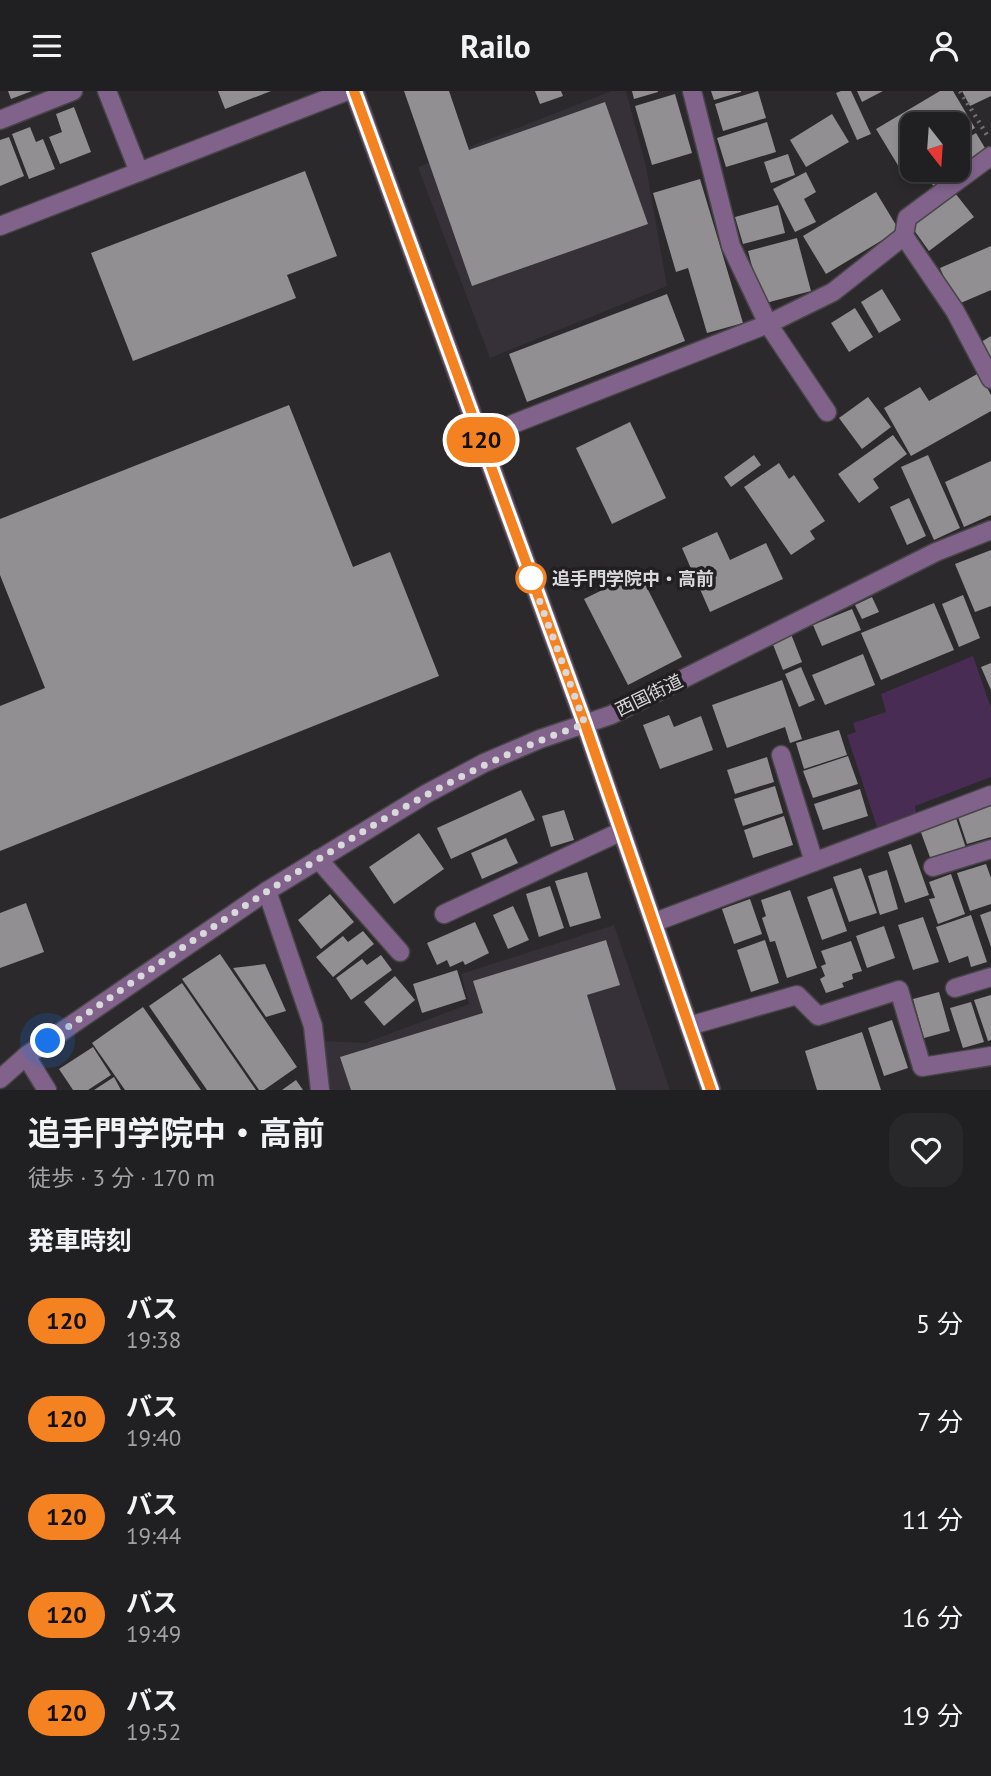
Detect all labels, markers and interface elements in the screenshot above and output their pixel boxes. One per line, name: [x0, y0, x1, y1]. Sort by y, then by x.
text: Railo: [460, 25, 531, 67]
icon: menu: [28, 27, 66, 65]
icon: person: [925, 27, 963, 65]
north arrow: [900, 112, 970, 182]
map controls: [900, 112, 970, 182]
line badge: 120: [441, 417, 521, 463]
text: 120: [461, 424, 501, 455]
marker: 追手門学院中・高前: [516, 563, 546, 593]
place label: 追手門学院中・高前: [552, 567, 714, 590]
street label: 西国街道: [612, 669, 686, 721]
your location: [30, 1023, 65, 1058]
text: 追手門学院中・高前: [28, 1111, 325, 1154]
button: heart: [889, 1113, 963, 1187]
text: 徒歩 · 3 分 · 170 m: [28, 1163, 215, 1192]
text: 発車時刻: [28, 1224, 132, 1257]
text: バス: [126, 1292, 178, 1325]
text: 120: [46, 1305, 87, 1336]
text: 5 分: [916, 1307, 963, 1340]
text: 19:38: [126, 1325, 181, 1354]
text: バス: [126, 1390, 178, 1423]
text: 120: [46, 1403, 87, 1434]
text: 7 分: [917, 1405, 963, 1438]
text: 19:40: [126, 1423, 181, 1452]
text: バス: [126, 1488, 178, 1521]
text: 120: [46, 1501, 87, 1532]
text: 11 分: [902, 1503, 963, 1536]
text: 19:44: [126, 1521, 181, 1550]
text: バス: [126, 1586, 178, 1619]
text: 120: [46, 1599, 87, 1630]
text: 16 分: [902, 1601, 963, 1634]
text: 19:49: [126, 1619, 181, 1648]
text: バス: [126, 1684, 178, 1717]
text: 120: [46, 1697, 87, 1728]
text: 19 分: [902, 1699, 963, 1732]
text: 19:52: [126, 1717, 181, 1746]

